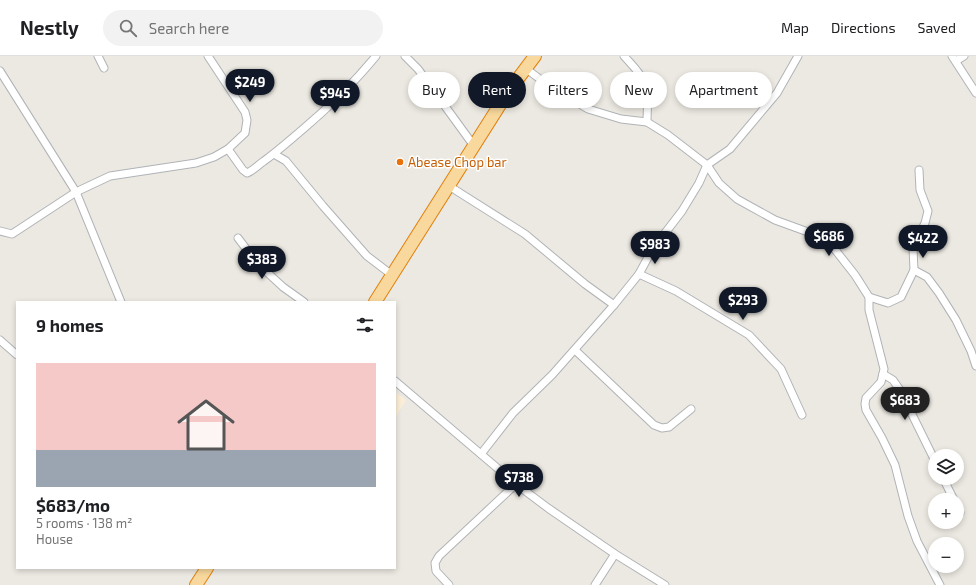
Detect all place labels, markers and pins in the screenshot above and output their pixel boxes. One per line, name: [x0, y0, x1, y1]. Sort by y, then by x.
pin: $249: [226, 69, 274, 103]
pin: $945: [311, 80, 359, 114]
place label: Abease Chop bar: [408, 154, 507, 170]
marker: Abease Chop bar: [395, 157, 405, 167]
pin: $686: [805, 223, 853, 257]
pin: $422: [899, 225, 947, 259]
pin: $983: [631, 231, 679, 265]
pin: $383: [238, 246, 286, 280]
pin: $293: [719, 287, 767, 321]
pin: $683: [881, 387, 929, 421]
pin: $738: [495, 464, 543, 498]

